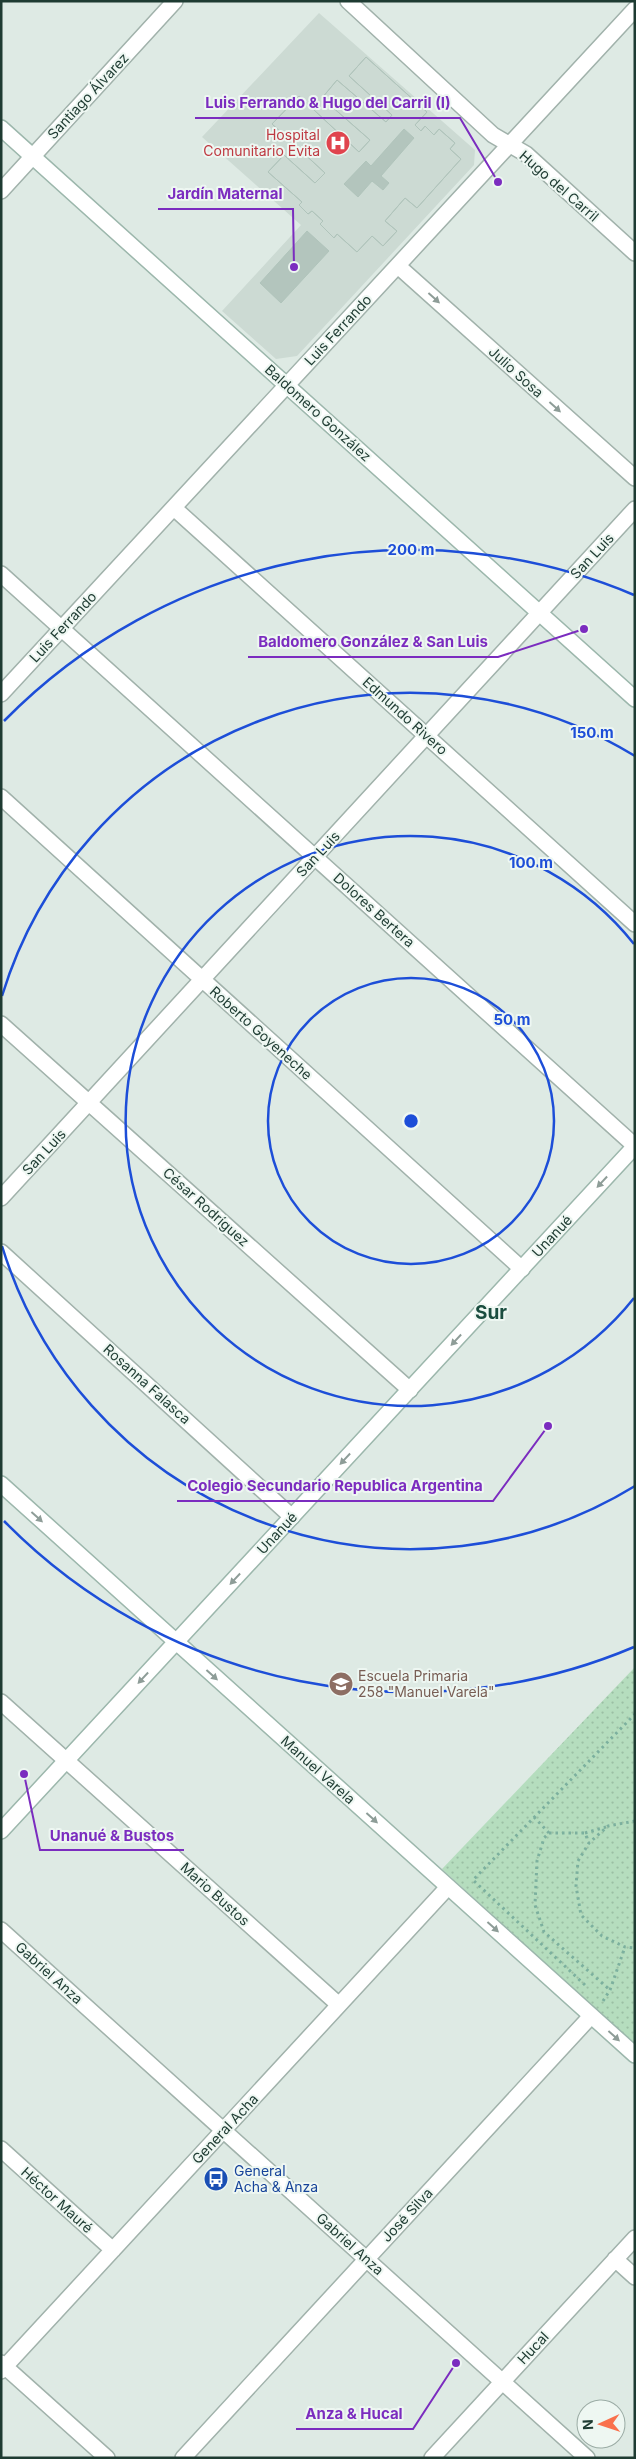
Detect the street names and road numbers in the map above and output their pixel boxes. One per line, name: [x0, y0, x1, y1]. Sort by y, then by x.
street label: Santiago Álvarez: [43, 49, 132, 142]
street label: Hugo del Carril: [516, 147, 602, 225]
street label: Luis Ferrando: [301, 291, 375, 369]
street label: Julio Sosa: [485, 343, 547, 401]
street label: Baldomero González: [262, 360, 375, 465]
street label: San Luis: [566, 529, 617, 582]
street label: Luis Ferrando: [26, 588, 100, 666]
street label: Edmundo Rivero: [359, 673, 451, 758]
street label: San Luis: [292, 827, 343, 880]
street label: Dolores Bertera: [330, 869, 418, 951]
street label: Roberto Goyeneche: [207, 982, 316, 1083]
street label: San Luis: [18, 1125, 69, 1178]
street label: César Rodríguez: [160, 1163, 253, 1250]
street label: Unanué: [528, 1211, 575, 1260]
street label: Rosanna Falasca: [100, 1340, 194, 1427]
street label: Unanué: [253, 1508, 300, 1557]
street label: Manuel Varela: [278, 1732, 359, 1807]
street label: Mario Bustos: [177, 1858, 253, 1929]
street label: Gabriel Anza: [12, 1938, 87, 2007]
street label: General Acha: [188, 2090, 261, 2167]
street label: Héctor Mauré: [18, 2163, 97, 2236]
street label: José Silva: [377, 2184, 436, 2245]
street label: Gabriel Anza: [313, 2209, 388, 2278]
street label: Hucal: [513, 2328, 552, 2367]

